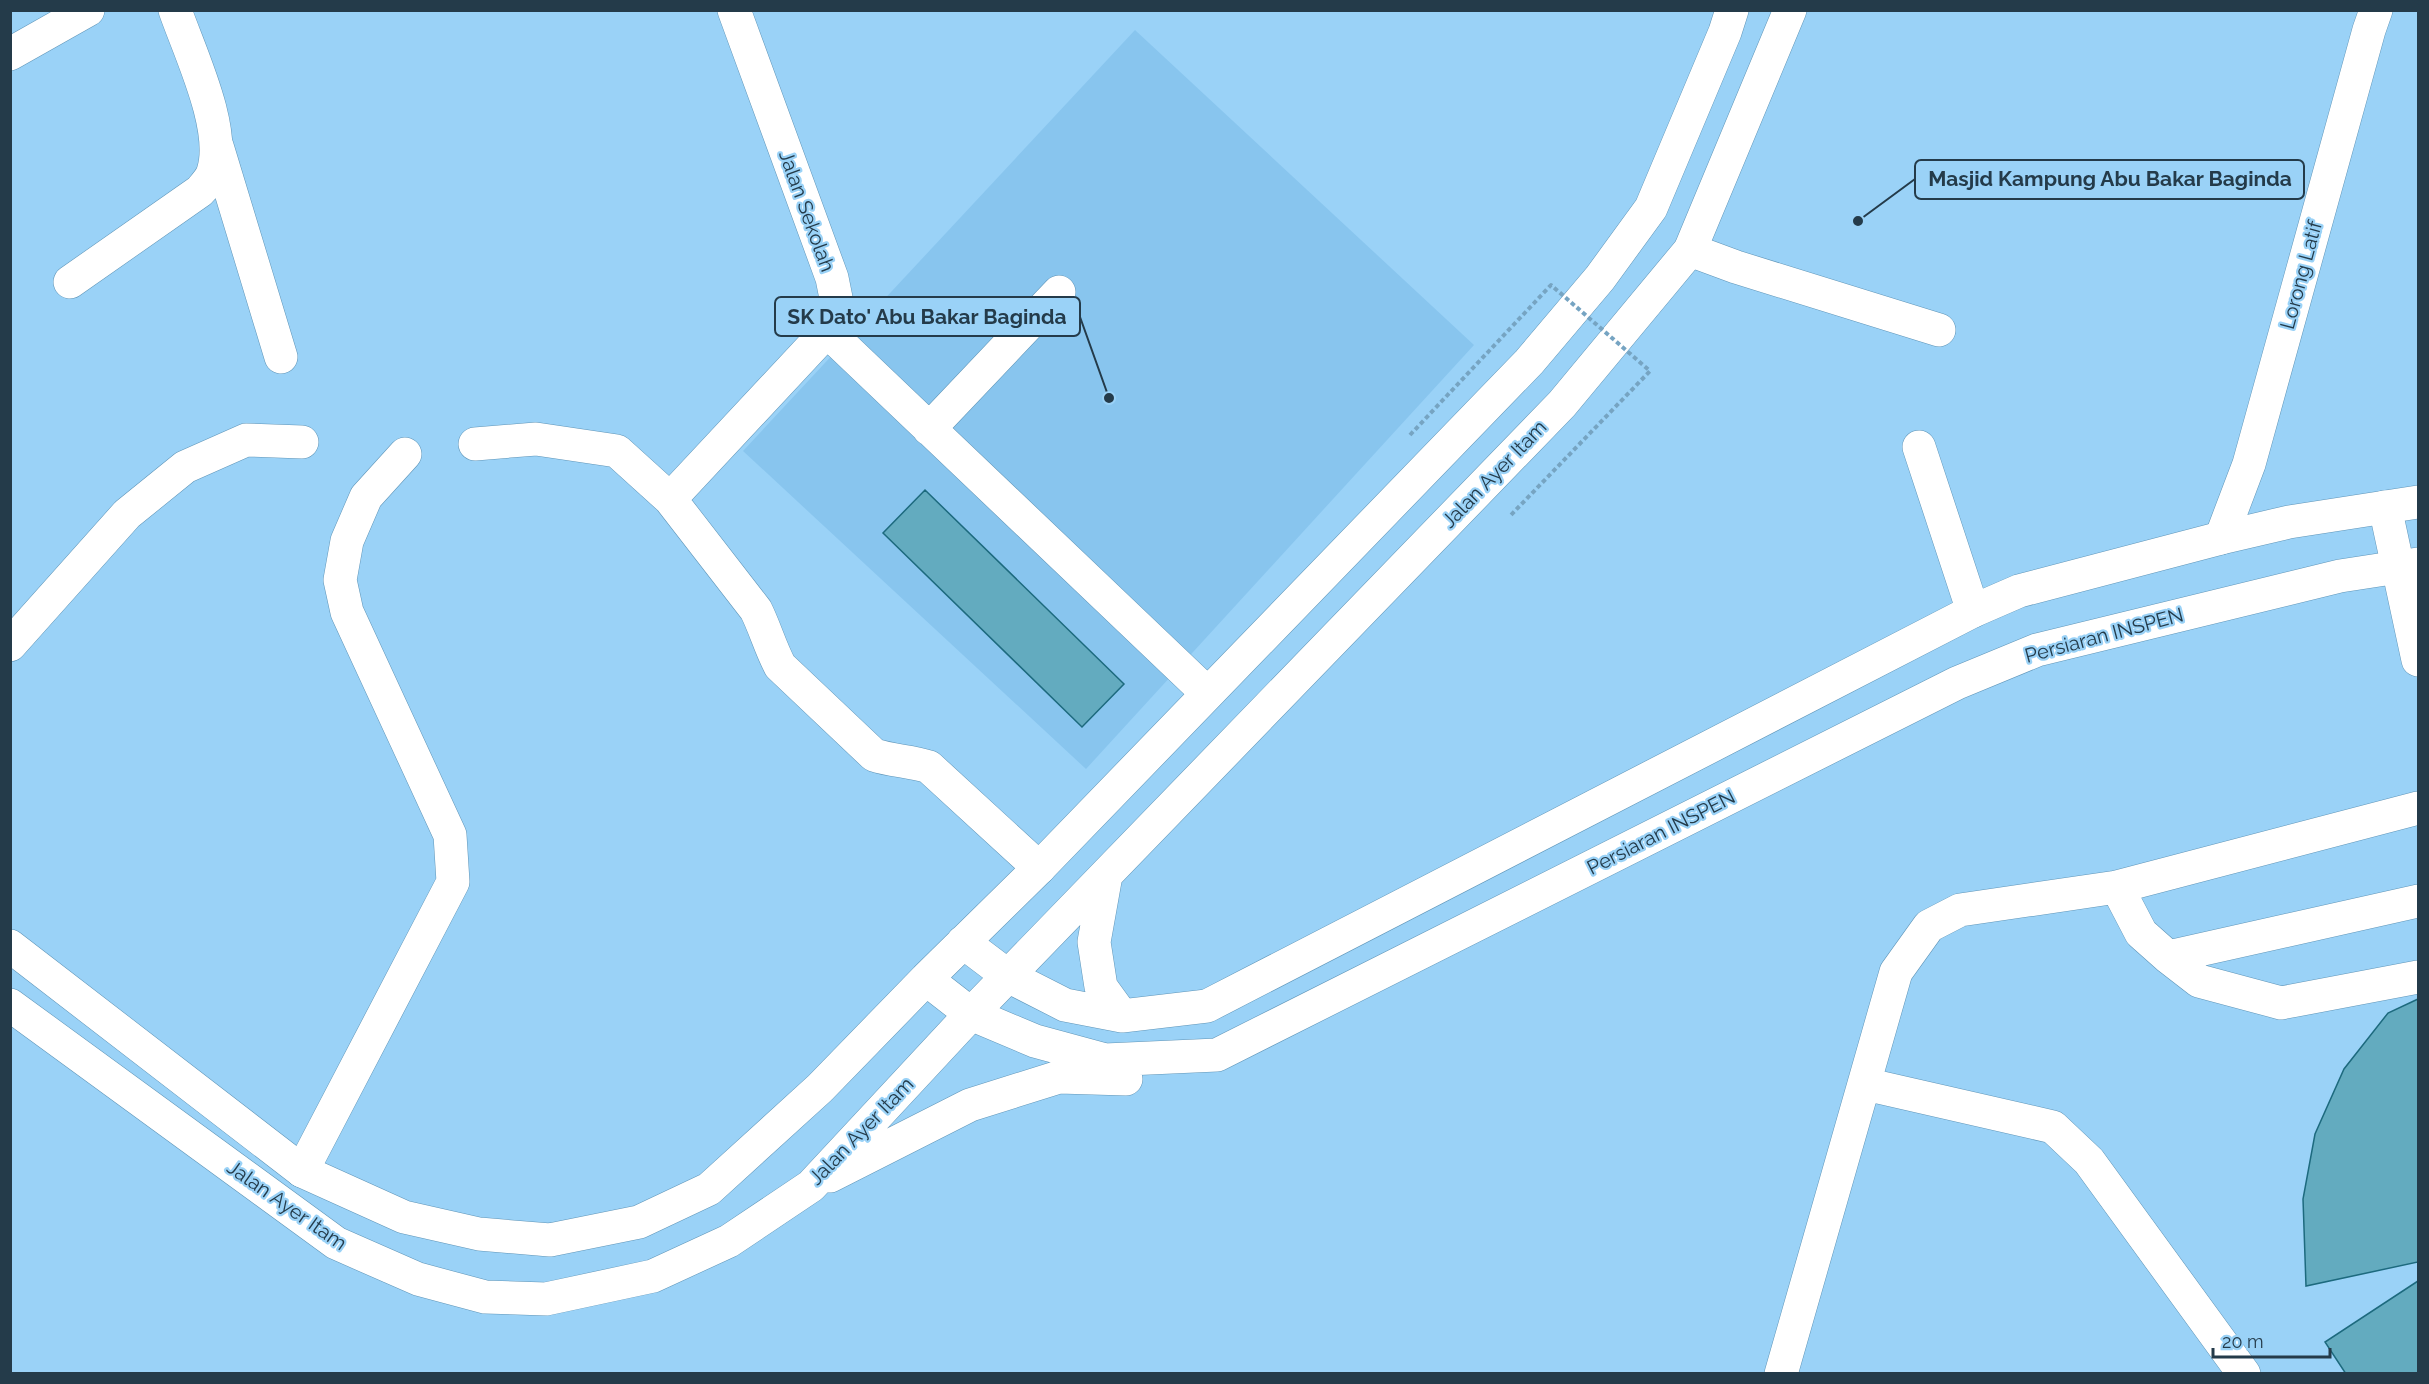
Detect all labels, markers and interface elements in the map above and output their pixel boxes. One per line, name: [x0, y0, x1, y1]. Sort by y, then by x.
street label: Jalan Sekolah: [774, 147, 840, 275]
callout: Masjid Kampung Abu Bakar Baginda: [1915, 160, 2304, 199]
text: Masjid Kampung Abu Bakar Baginda: [1928, 166, 2292, 191]
street label: Lorong Latif: [2275, 217, 2327, 332]
callout: SK Dato' Abu Bakar Baginda: [775, 297, 1080, 336]
text: SK Dato' Abu Bakar Baginda: [787, 304, 1067, 329]
street label: Jalan Ayer Itam: [1437, 415, 1551, 533]
street label: Persiaran INSPEN: [2022, 602, 2186, 668]
street label: Persiaran INSPEN: [1583, 784, 1739, 880]
street label: Jalan Ayer Itam: [804, 1072, 918, 1190]
street label: Jalan Ayer Itam: [223, 1155, 351, 1255]
scale bar: [2213, 1321, 2330, 1359]
text: 20 m: [2222, 1331, 2264, 1352]

